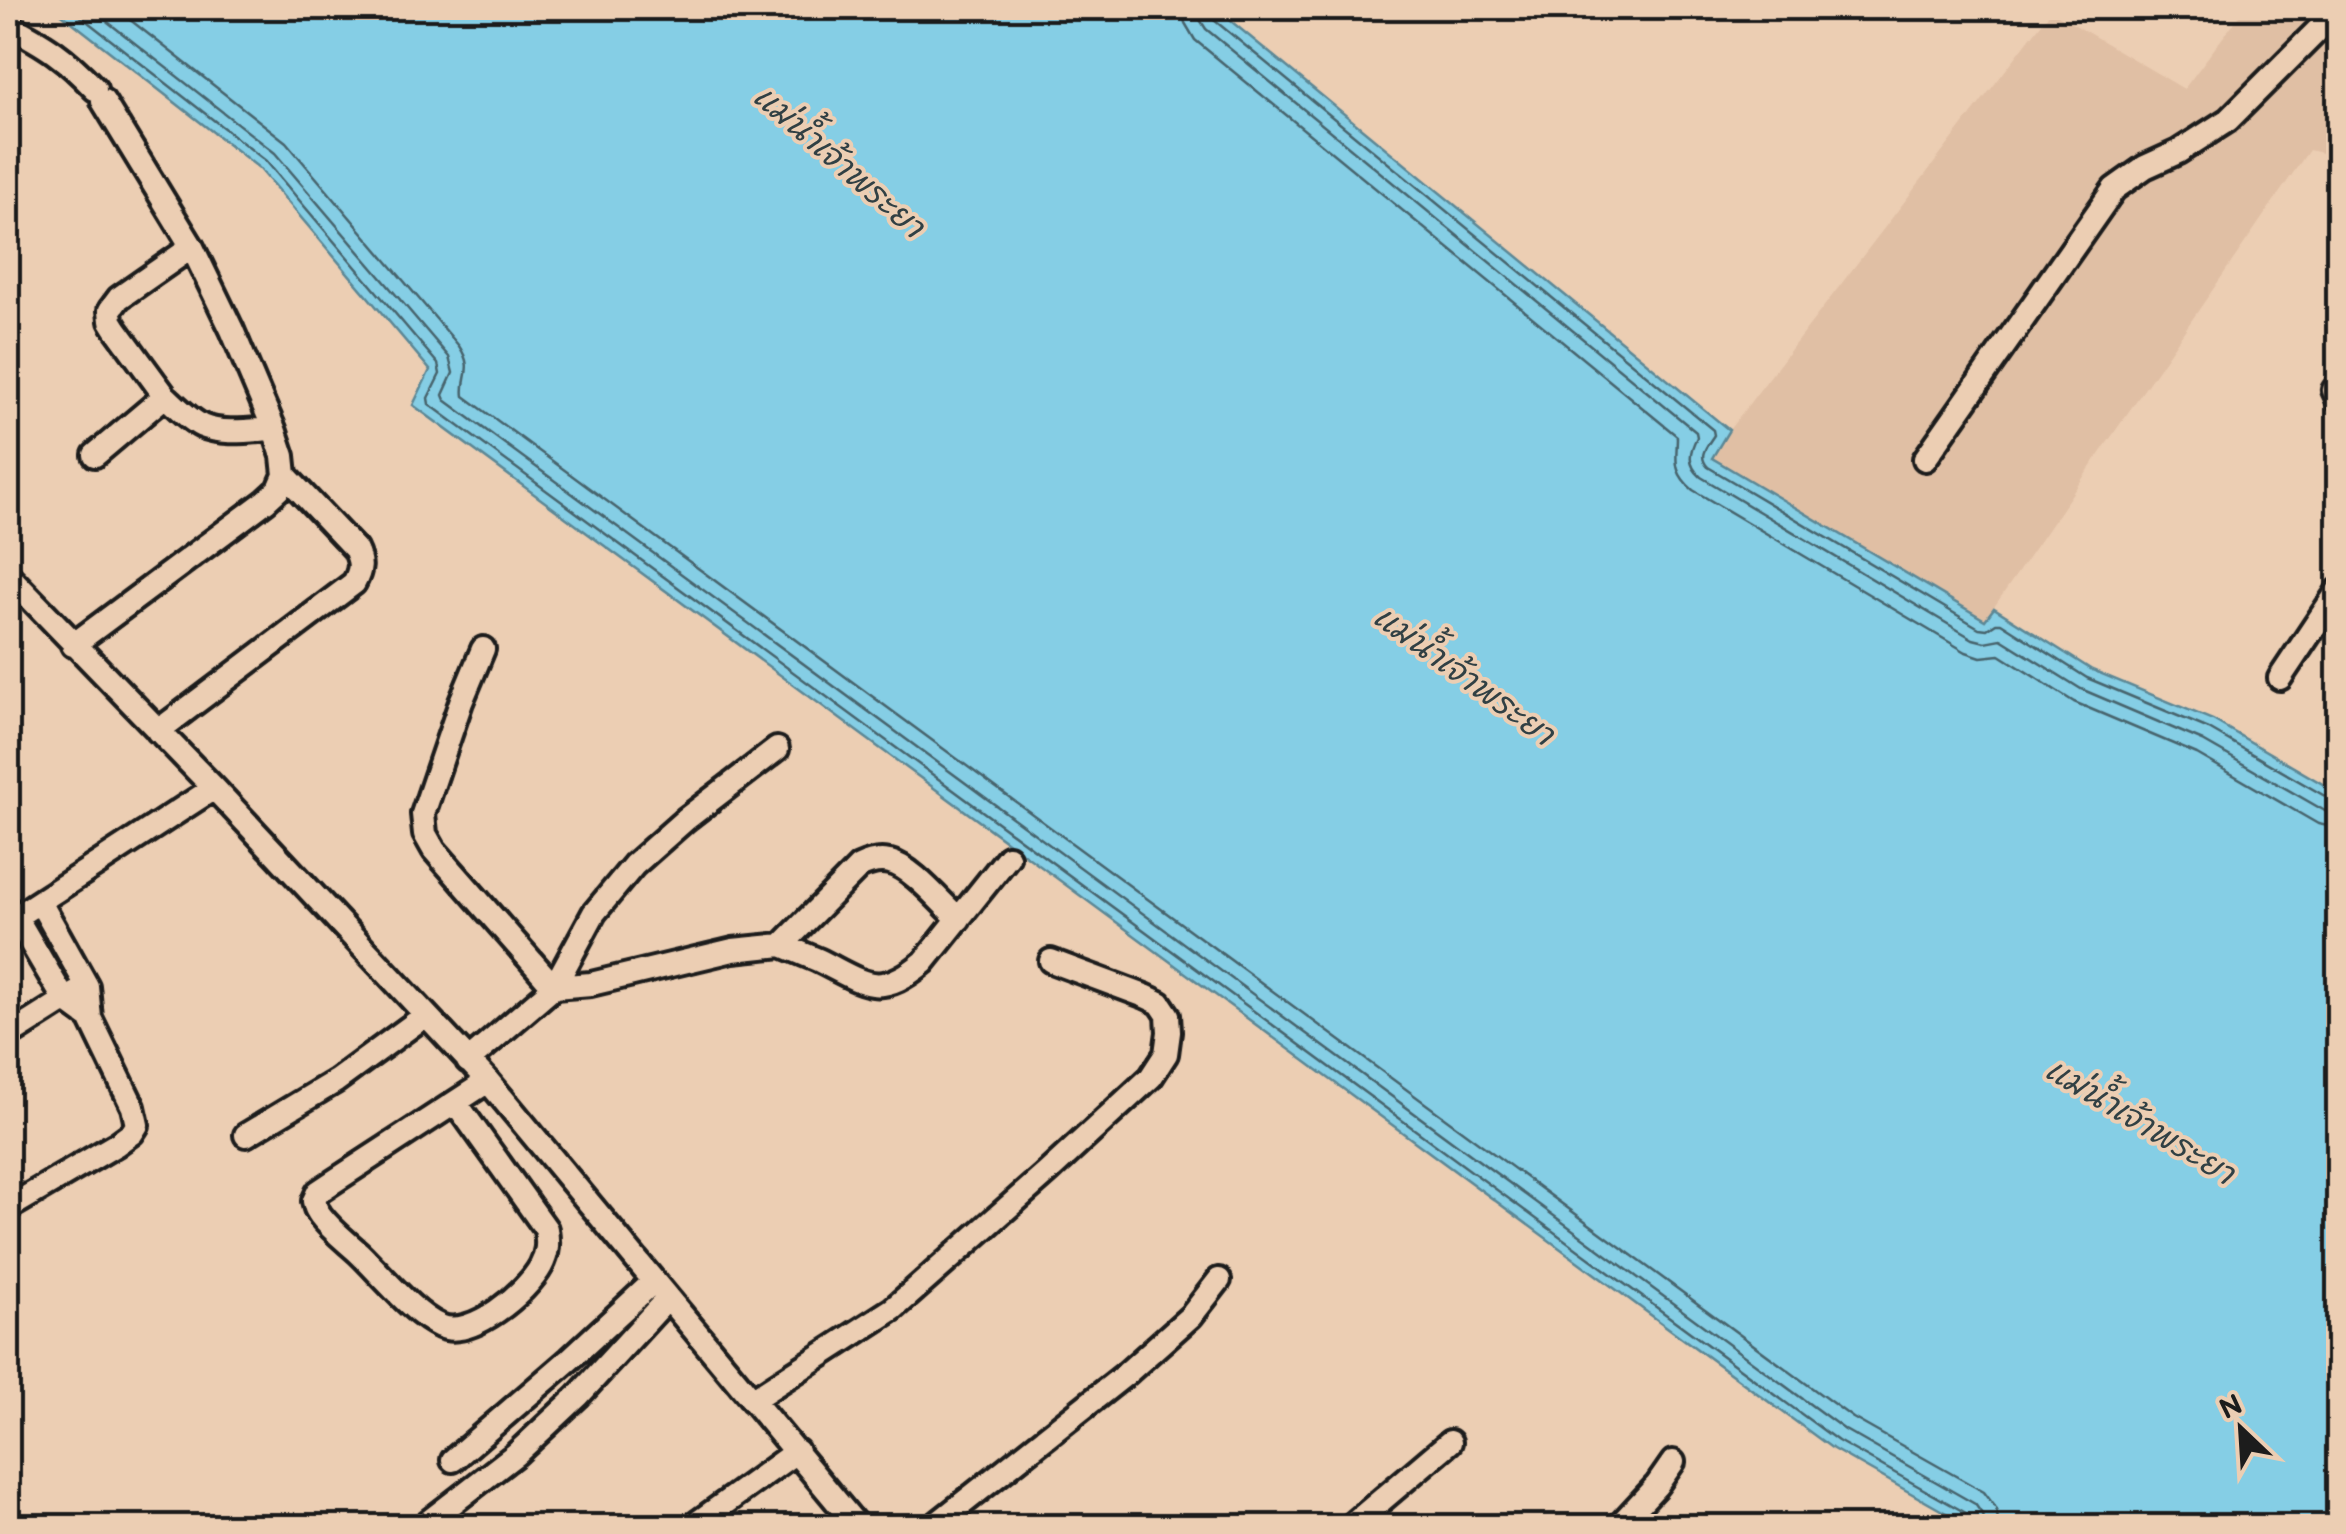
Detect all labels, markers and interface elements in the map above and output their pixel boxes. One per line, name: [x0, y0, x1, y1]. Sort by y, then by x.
water label: แม่น้ำเจ้าพระยา: [745, 69, 940, 248]
water label: แม่น้ำเจ้าพระยา: [1365, 589, 1569, 756]
water label: แม่น้ำเจ้าพระยา: [2038, 1041, 2248, 1195]
north arrow: [2191, 1379, 2291, 1479]
text: N: [2215, 1388, 2248, 1427]

